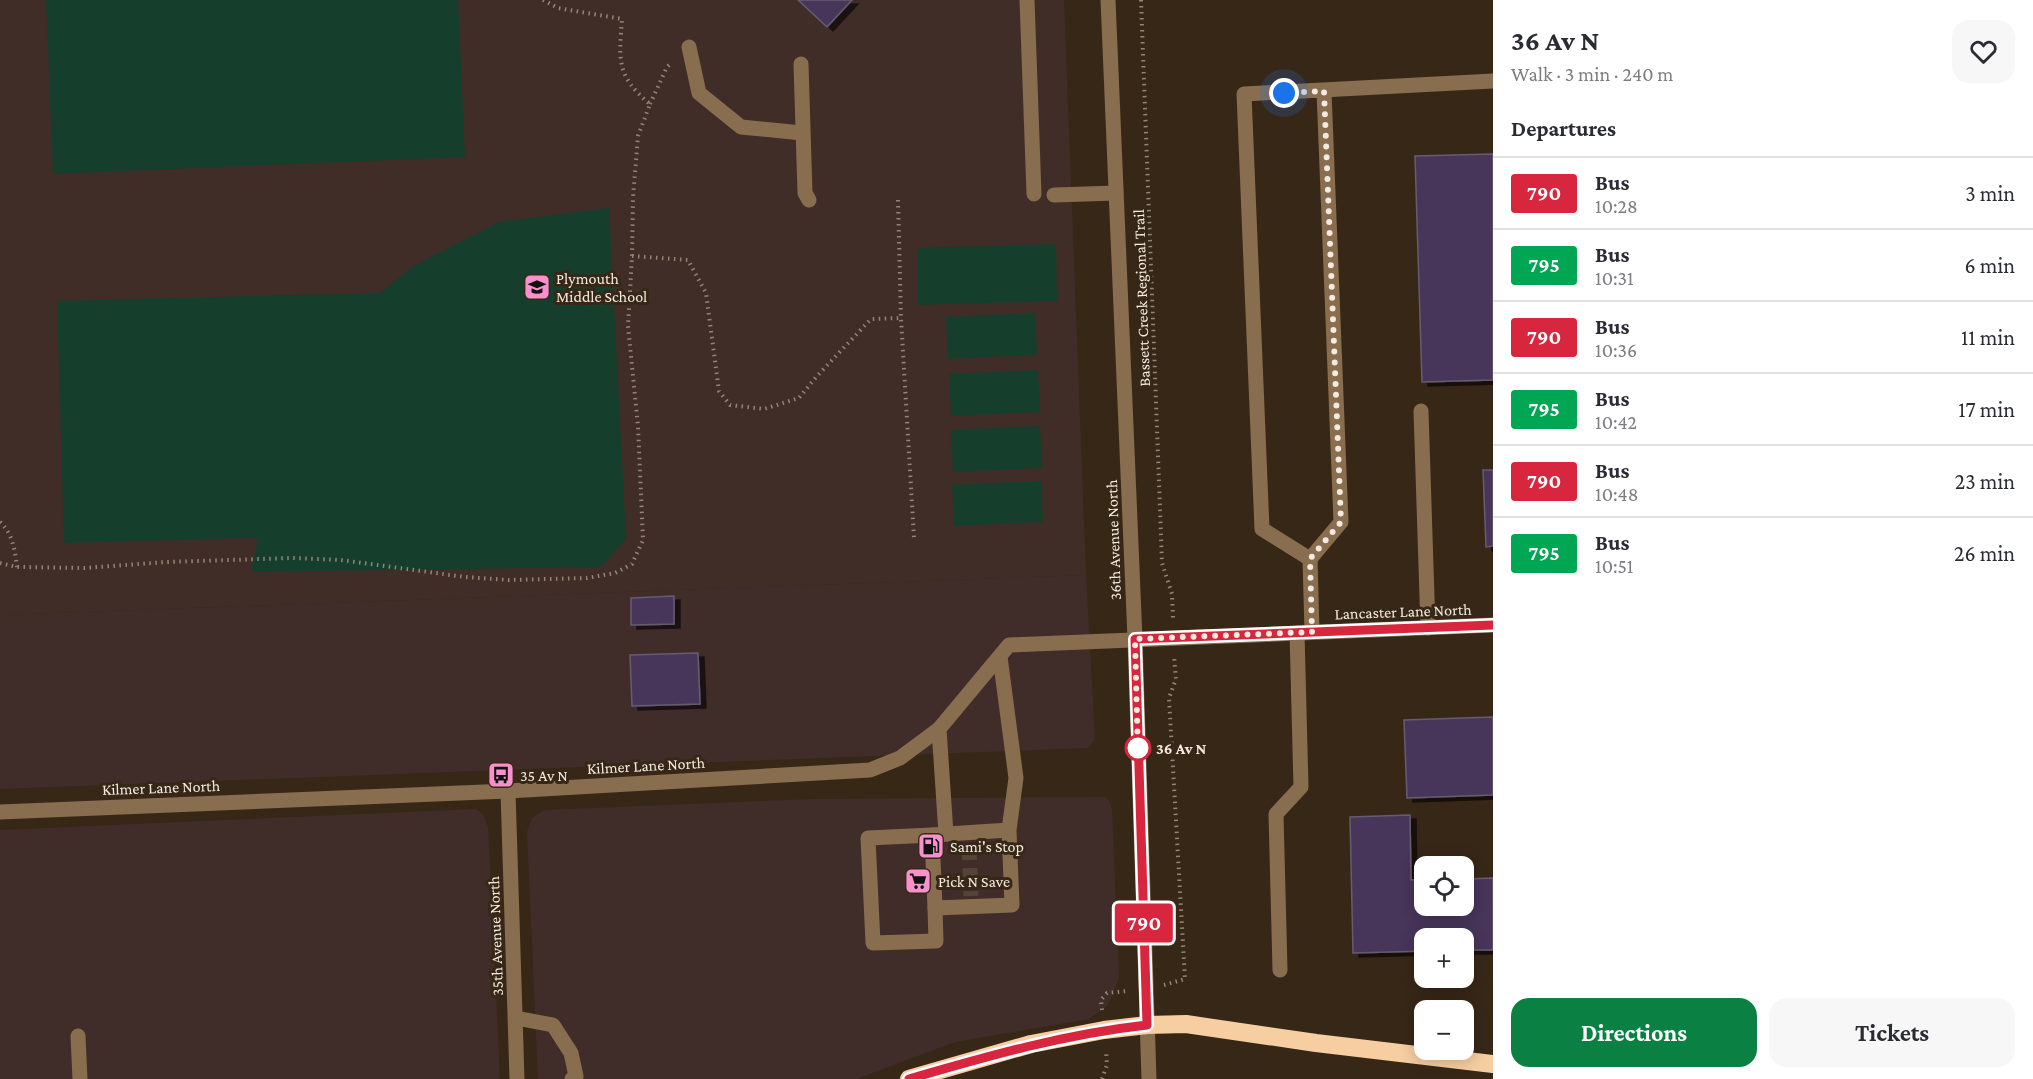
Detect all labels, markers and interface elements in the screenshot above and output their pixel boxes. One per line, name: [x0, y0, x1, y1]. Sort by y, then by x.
button: heart: [1952, 20, 2015, 83]
text: 36 Av N: [1511, 25, 1599, 56]
text: Walk · 3 min · 240 m: [1511, 63, 1673, 85]
your location: [1269, 78, 1299, 108]
text: Departures: [1511, 116, 1616, 141]
text: Bus: [1595, 170, 1629, 195]
text: 790: [1527, 181, 1561, 205]
text: 3 min: [1965, 181, 2015, 206]
text: 10:28: [1595, 195, 1638, 217]
street label: Bassett Creek Regional Trail: [1130, 209, 1154, 387]
text: Bus: [1595, 242, 1629, 267]
text: 795: [1528, 253, 1560, 277]
text: 6 min: [1964, 253, 2015, 278]
text: 10:31: [1595, 267, 1634, 289]
place label: Plymouth Middle School: [556, 270, 647, 305]
school or university icon: Plymouth Middle School: [522, 272, 552, 302]
text: Bus: [1595, 314, 1629, 339]
text: 790: [1527, 325, 1561, 349]
text: 11 min: [1961, 325, 2015, 350]
text: 10:36: [1595, 339, 1637, 361]
text: Bus: [1595, 386, 1629, 411]
text: 795: [1528, 397, 1560, 421]
text: 17 min: [1958, 397, 2015, 422]
text: 10:42: [1595, 411, 1637, 433]
text: Bus: [1595, 458, 1629, 483]
text: 790: [1527, 469, 1561, 493]
text: 23 min: [1955, 469, 2015, 494]
street label: 36th Avenue North: [1103, 479, 1124, 601]
text: 10:48: [1595, 483, 1639, 505]
text: Bus: [1595, 530, 1629, 555]
text: 795: [1528, 541, 1560, 565]
text: 26 min: [1954, 541, 2015, 566]
text: 10:51: [1595, 555, 1634, 577]
street label: Lancaster Lane North: [1334, 601, 1472, 622]
marker: 36 Av N: [1125, 735, 1151, 761]
place label: 36 Av N: [1156, 740, 1207, 757]
street label: Kilmer Lane North: [587, 754, 706, 777]
bus stop icon: 35 Av N: [486, 760, 516, 790]
place label: 35 Av N: [520, 767, 568, 784]
street label: Kilmer Lane North: [102, 777, 221, 798]
fuel station icon: Sami's Stop: [916, 831, 946, 861]
place label: Sami's Stop: [950, 838, 1024, 856]
map controls: [1414, 856, 1474, 1060]
button: locate: [1414, 856, 1474, 916]
supermarket icon: Pick N Save: [903, 866, 933, 896]
place label: Pick N Save: [938, 873, 1010, 890]
street label: 35th Avenue North: [485, 875, 506, 996]
line badge: 790: [1110, 904, 1178, 942]
text: 790: [1127, 911, 1161, 935]
button: +: [1414, 928, 1474, 988]
button: Directions: [1511, 998, 1757, 1067]
button: Tickets: [1769, 998, 2015, 1067]
button: −: [1414, 1000, 1474, 1060]

